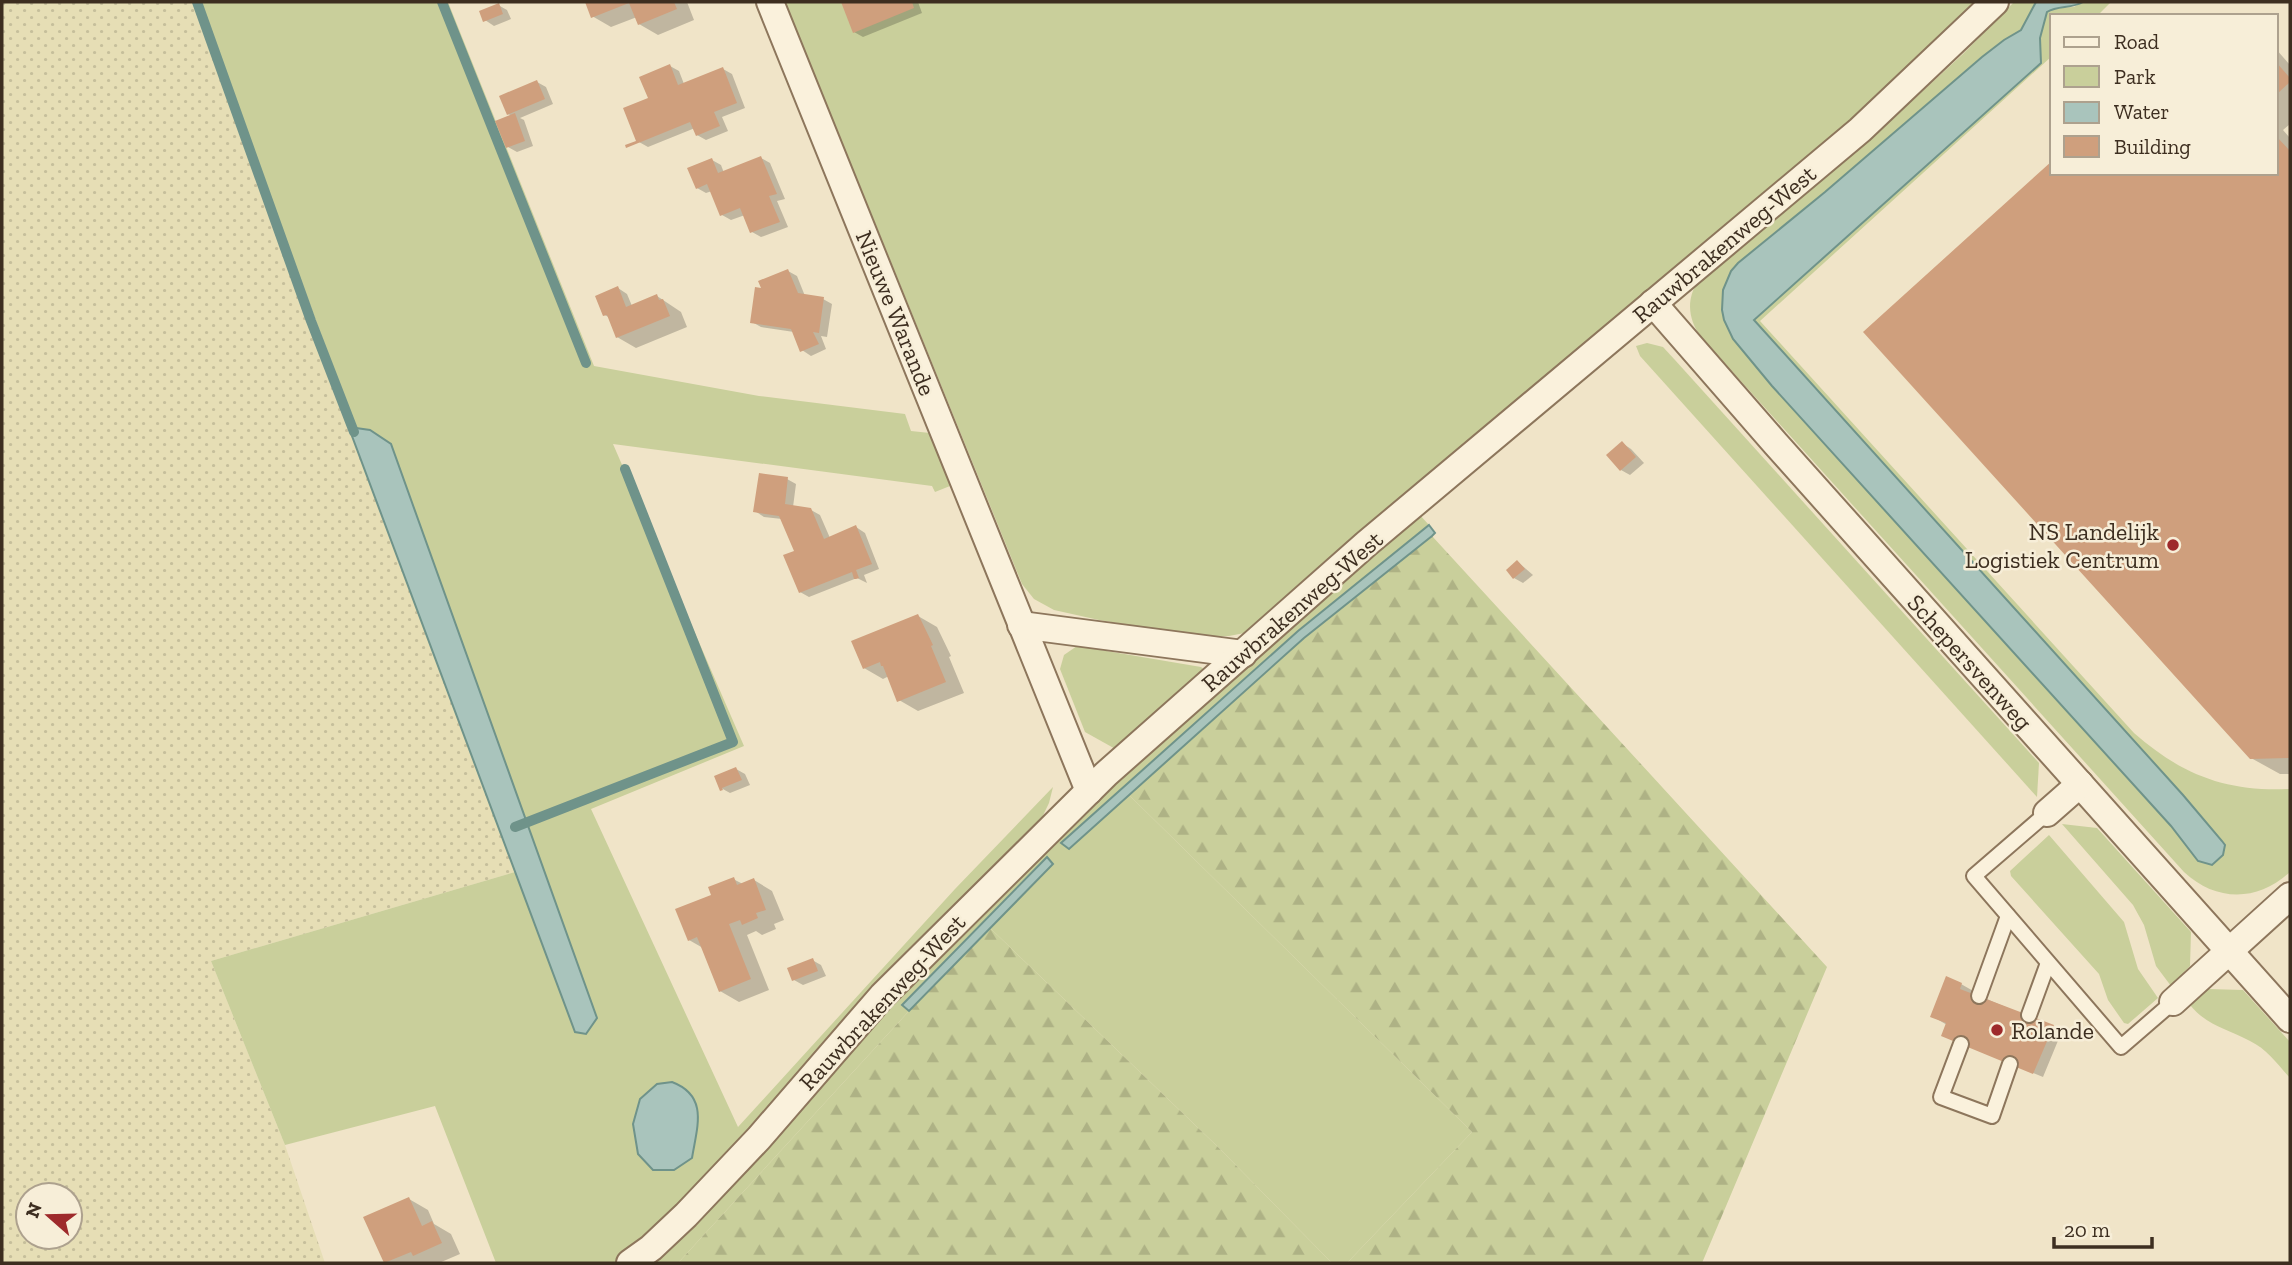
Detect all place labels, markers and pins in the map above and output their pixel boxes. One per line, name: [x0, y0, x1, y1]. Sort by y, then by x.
place label: NS Landelijk Logistiek Centrum: [1965, 517, 2160, 574]
marker: NS Landelijk Logistiek Centrum: [2165, 537, 2181, 553]
place label: Rolande: [2011, 1016, 2094, 1045]
marker: Rolande: [1989, 1022, 2005, 1038]

